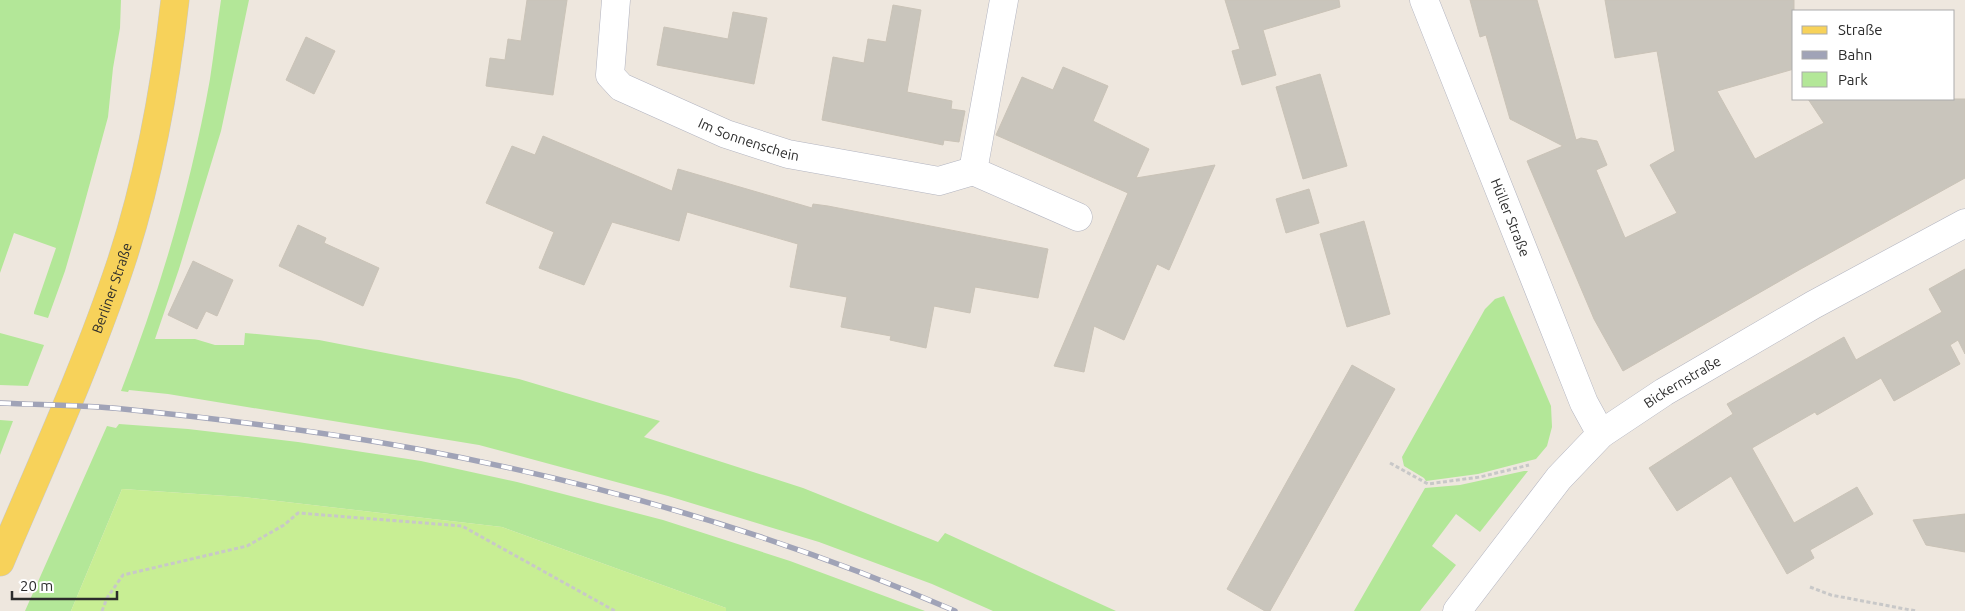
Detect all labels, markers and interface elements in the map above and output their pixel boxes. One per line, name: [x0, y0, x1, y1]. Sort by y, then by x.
legend: [1792, 10, 1955, 100]
text: Straße: [1838, 21, 1882, 38]
text: Bahn: [1838, 46, 1872, 63]
text: Park: [1838, 71, 1868, 88]
street label: Im Sonnenschein: [696, 115, 800, 164]
street label: Hüller Straße: [1488, 176, 1533, 259]
street label: Berliner Straße: [89, 241, 135, 336]
street label: Bickernstraße: [1641, 353, 1724, 411]
scale bar: [12, 568, 118, 600]
text: 20 m: [20, 577, 53, 594]

